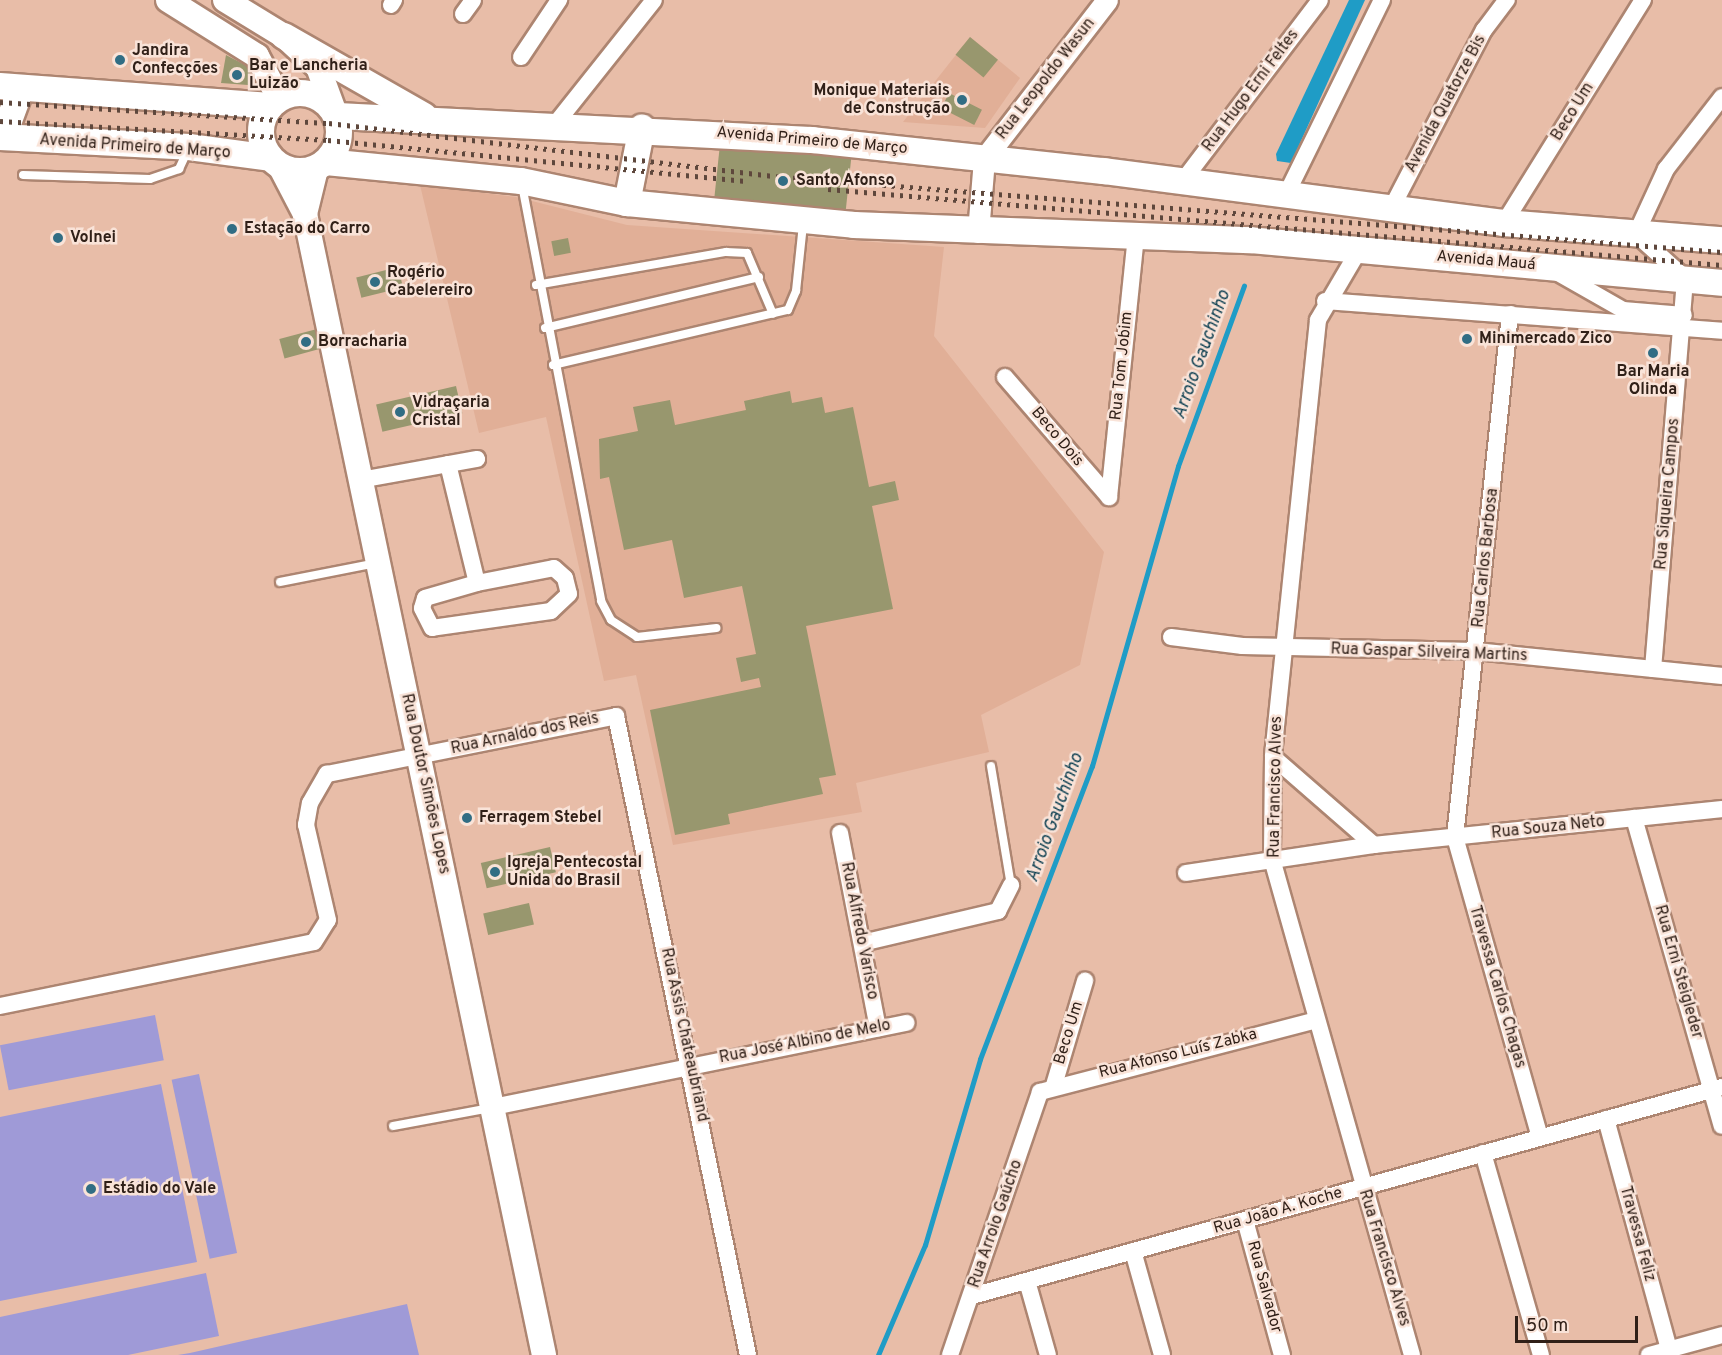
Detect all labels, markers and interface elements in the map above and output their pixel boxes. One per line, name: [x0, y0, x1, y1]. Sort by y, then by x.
street label: Rua Leopoldo Wasun: [992, 14, 1100, 144]
street label: Rua Hugo Erni Feltes: [1199, 26, 1303, 156]
street label: Avenida Quatorze Bis: [1402, 32, 1490, 176]
place label: Jandira Confecções: [132, 41, 218, 79]
marker: Jandira Confecções: [113, 53, 127, 67]
place label: Bar e Lancheria Luizão: [249, 56, 368, 94]
marker: Bar e Lancheria Luizão: [230, 68, 244, 82]
street label: Beco Um: [1548, 79, 1598, 145]
place label: Monique Materiais de Construção: [813, 81, 950, 119]
marker: Monique Materiais de Construção: [955, 93, 969, 107]
street label: Avenida Primeiro de Março: [716, 123, 908, 159]
street label: Avenida Primeiro de Março: [39, 131, 231, 163]
place label: Santo Afonso: [796, 171, 895, 191]
marker: Santo Afonso: [774, 172, 792, 190]
place label: Estação do Carro: [244, 219, 370, 239]
marker: Estação do Carro: [225, 222, 239, 236]
place label: Volnei: [70, 228, 116, 248]
marker: Volnei: [51, 231, 65, 245]
street label: Avenida Mauá: [1436, 247, 1536, 275]
place label: Rogério Cabelereiro: [387, 263, 473, 301]
marker: Rogério Cabelereiro: [368, 275, 382, 289]
water label: Arroio Gauchinho: [1170, 288, 1236, 422]
street label: Rua Tom Jobim: [1107, 310, 1137, 422]
place label: Minimercado Zico: [1479, 329, 1612, 349]
place label: Borracharia: [318, 332, 407, 352]
marker: Minimercado Zico: [1460, 332, 1474, 346]
marker: Borracharia: [299, 335, 313, 349]
marker: Bar Maria Olinda: [1646, 346, 1660, 360]
place label: Bar Maria Olinda: [1617, 362, 1689, 400]
place label: Vidraçaria Cristal: [412, 393, 490, 431]
street label: Beco Dois: [1027, 403, 1087, 471]
marker: Vidraçaria Cristal: [393, 405, 407, 419]
street label: Rua Siqueira Campos: [1652, 417, 1684, 571]
street label: Rua Carlos Barbosa: [1469, 487, 1503, 629]
street label: Rua Gaspar Silveira Martins: [1330, 640, 1528, 666]
street label: Rua Doutor Simões Lopes: [396, 692, 454, 876]
street label: Rua Arnaldo dos Reis: [449, 709, 601, 759]
street label: Rua Francisco Alves: [1265, 716, 1287, 858]
water label: Arroio Gauchinho: [1023, 751, 1089, 885]
place label: Ferragem Stebel: [479, 808, 602, 828]
marker: Ferragem Stebel: [460, 811, 474, 825]
street label: Rua Souza Neto: [1490, 813, 1606, 843]
place label: Igreja Pentecostal Unida do Brasil: [507, 853, 642, 891]
street label: Rua Alfredo Varisco: [836, 860, 882, 1002]
marker: Igreja Pentecostal Unida do Brasil: [488, 865, 502, 879]
street label: Travessa Carlos Chagas: [1465, 903, 1529, 1071]
street label: Rua Erni Steigleder: [1650, 903, 1706, 1041]
street label: Rua Assis Chateaubriand: [656, 946, 712, 1124]
street label: Beco Um: [1050, 999, 1088, 1067]
street label: Rua José Albino de Melo: [717, 1016, 893, 1068]
street label: Rua Afonso Luís Zabka: [1097, 1025, 1259, 1083]
street label: Rua Arroio Gaúcho: [965, 1157, 1027, 1291]
place label: Estádio do Vale: [103, 1179, 217, 1199]
marker: Estádio do Vale: [84, 1182, 98, 1196]
street label: Rua João A. Koche: [1211, 1183, 1345, 1239]
street label: Travessa Feliz: [1615, 1184, 1659, 1284]
street label: Rua Francisco Alves: [1354, 1187, 1414, 1329]
street label: Rua Salvador: [1243, 1239, 1285, 1335]
scale bar: [1518, 1304, 1641, 1342]
text: 50 m: [1526, 1315, 1568, 1338]

